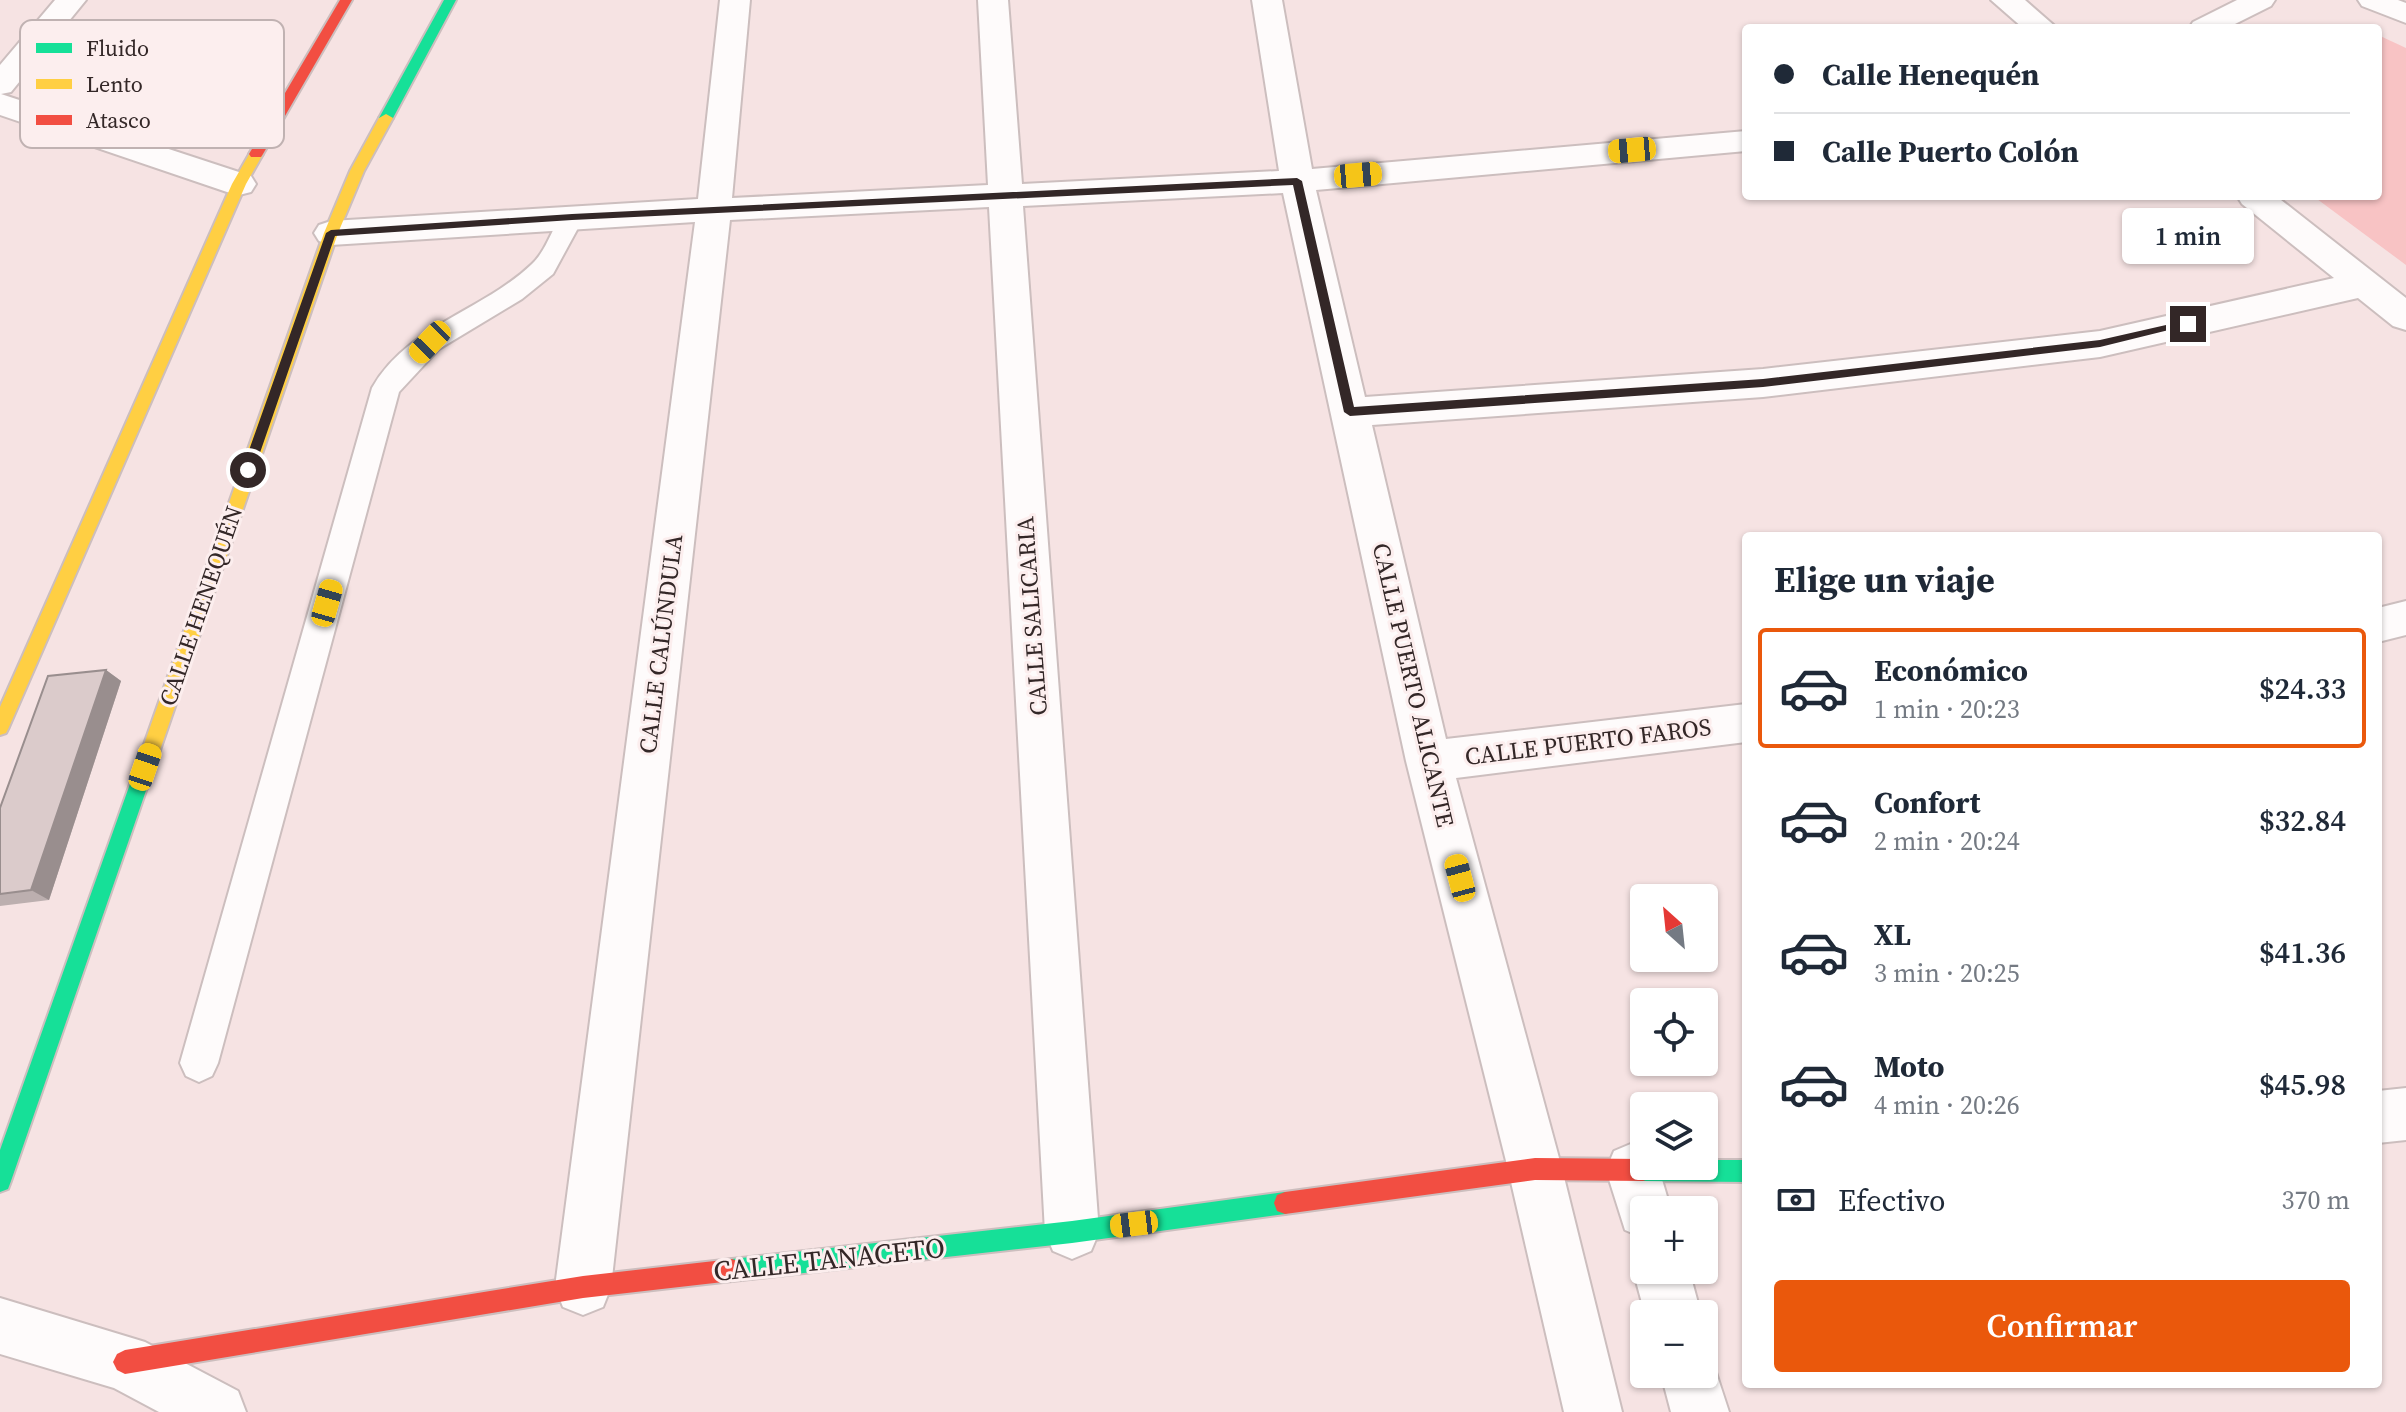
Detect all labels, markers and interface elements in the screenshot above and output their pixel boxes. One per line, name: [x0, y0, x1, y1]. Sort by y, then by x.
legend: [20, 20, 284, 148]
text: Fluido: [86, 33, 149, 63]
text: Calle Henequén: [1822, 54, 2040, 95]
text: Lento: [86, 69, 143, 99]
text: Atasco: [86, 105, 151, 135]
text: Calle Puerto Colón: [1822, 131, 2079, 172]
car: [1607, 136, 1657, 164]
car: [1333, 161, 1383, 189]
callout: 1 min: [2122, 208, 2254, 264]
text: 1 min: [2155, 218, 2221, 254]
route end: [2170, 306, 2206, 342]
car: [405, 316, 455, 368]
route start: [230, 452, 266, 488]
street label: CALLE HENEQUÉN: [151, 501, 250, 710]
street label: CALLE SALICARIA: [1008, 515, 1055, 717]
street label: CALLE CALÚNDULA: [631, 532, 690, 756]
street label: CALLE PUERTO ALICANTE: [1365, 540, 1462, 830]
text: Elige un viaje: [1774, 555, 1995, 604]
car: [309, 577, 345, 629]
text: Económico: [1874, 650, 2028, 691]
icon: car: [1778, 652, 1850, 724]
text: $24.33: [2259, 668, 2346, 709]
text: 1 min · 20:23: [1874, 691, 2020, 727]
street label: CALLE PUERTO FAROS: [1463, 710, 1713, 773]
car: [126, 740, 164, 794]
text: Confort: [1874, 782, 1980, 823]
icon: car: [1778, 784, 1850, 856]
text: $32.84: [2259, 800, 2346, 841]
text: 2 min · 20:24: [1874, 823, 2020, 859]
car: [1442, 852, 1478, 904]
north arrow: [1630, 884, 1718, 972]
map controls: [1630, 884, 1718, 1388]
text: XL: [1874, 914, 1911, 955]
icon: car: [1778, 916, 1850, 988]
text: $41.36: [2259, 932, 2346, 973]
text: 3 min · 20:25: [1874, 955, 2020, 991]
button: locate: [1630, 988, 1718, 1076]
text: Moto: [1874, 1046, 1945, 1087]
icon: car: [1778, 1048, 1850, 1120]
text: $45.98: [2259, 1064, 2346, 1105]
text: 4 min · 20:26: [1874, 1087, 2020, 1123]
button: layers: [1630, 1092, 1718, 1180]
icon: cash: [1774, 1178, 1818, 1222]
text: Efectivo: [1838, 1180, 1945, 1221]
text: 370 m: [2282, 1182, 2350, 1218]
button: +: [1630, 1196, 1718, 1284]
car: [1109, 1209, 1159, 1239]
street label: CALLE TANACETO: [711, 1228, 947, 1290]
button: Confirmar: [1774, 1280, 2350, 1372]
button: −: [1630, 1300, 1718, 1388]

